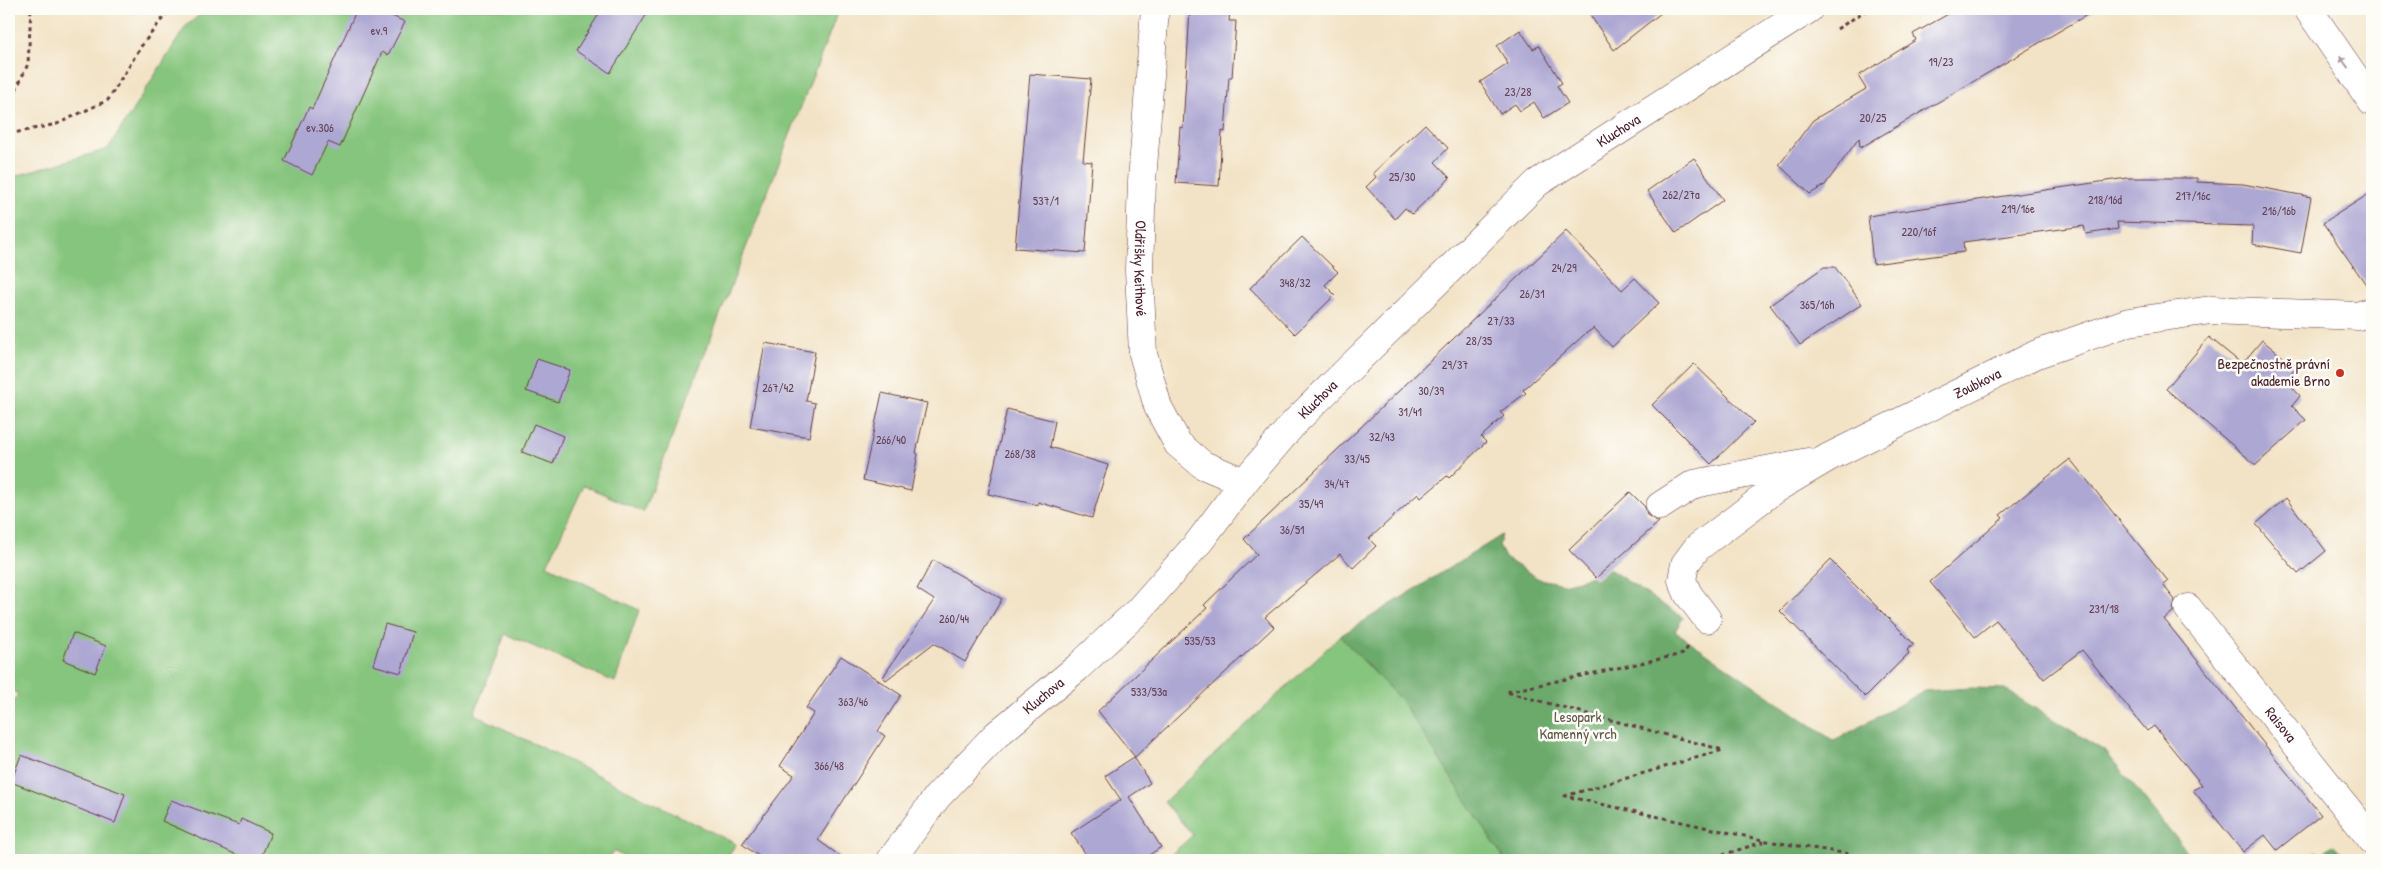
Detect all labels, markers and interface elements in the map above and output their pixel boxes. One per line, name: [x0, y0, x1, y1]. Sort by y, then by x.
house number: ev.9: [371, 22, 388, 39]
house number: 19/23: [1929, 53, 1953, 70]
one-way arrow: [2339, 55, 2349, 69]
house number: 23/28: [1505, 83, 1531, 100]
street label: Kluchova: [1592, 109, 1644, 152]
house number: 20/25: [1860, 109, 1886, 126]
house number: ev.306: [306, 119, 334, 136]
house number: 25/30: [1389, 168, 1415, 185]
house number: 262/27a: [1662, 186, 1700, 203]
house number: 217/16c: [2176, 187, 2211, 204]
house number: 218/16d: [2088, 191, 2122, 208]
house number: 537/1: [1033, 192, 1059, 209]
house number: 219/16e: [2001, 200, 2035, 217]
house number: 216/16b: [2262, 202, 2296, 219]
street label: Oldřišky Keithové: [1129, 220, 1152, 317]
house number: 220/16f: [1901, 223, 1937, 240]
house number: 24/29: [1551, 259, 1577, 276]
house number: 348/32: [1279, 274, 1311, 291]
house number: 26/31: [1519, 285, 1545, 302]
house number: 365/16h: [1800, 296, 1834, 313]
house number: 27/33: [1487, 312, 1515, 329]
house number: 28/35: [1466, 332, 1492, 349]
place label: Bezpečnostně právní akademie Brno: [2218, 353, 2330, 391]
house number: 29/37: [1442, 356, 1468, 373]
street label: Zoubkova: [1950, 363, 2004, 404]
marker: Bezpečnostně právní akademie Brno: [2334, 367, 2346, 379]
street label: Kluchova: [1293, 375, 1342, 424]
house number: 267/42: [762, 379, 794, 396]
house number: 30/39: [1418, 382, 1444, 399]
house number: 31/41: [1398, 403, 1422, 420]
house number: 32/43: [1369, 428, 1395, 445]
house number: 266/40: [876, 431, 906, 448]
house number: 268/38: [1004, 445, 1036, 462]
house number: 33/45: [1344, 450, 1370, 467]
house number: 34/47: [1324, 475, 1350, 492]
house number: 35/49: [1299, 495, 1324, 512]
house number: 36/51: [1280, 521, 1304, 538]
house number: 231/18: [2089, 600, 2119, 617]
house number: 260/44: [939, 610, 969, 627]
house number: 535/53: [1184, 632, 1216, 649]
street label: Kluchova: [1018, 672, 1068, 719]
house number: 533/53a: [1131, 683, 1167, 700]
house number: 363/46: [838, 693, 868, 710]
street label: Raisova: [2260, 702, 2302, 747]
park label: Lesopark Kamenný vrch: [1539, 706, 1617, 744]
house number: 366/48: [814, 757, 844, 774]

